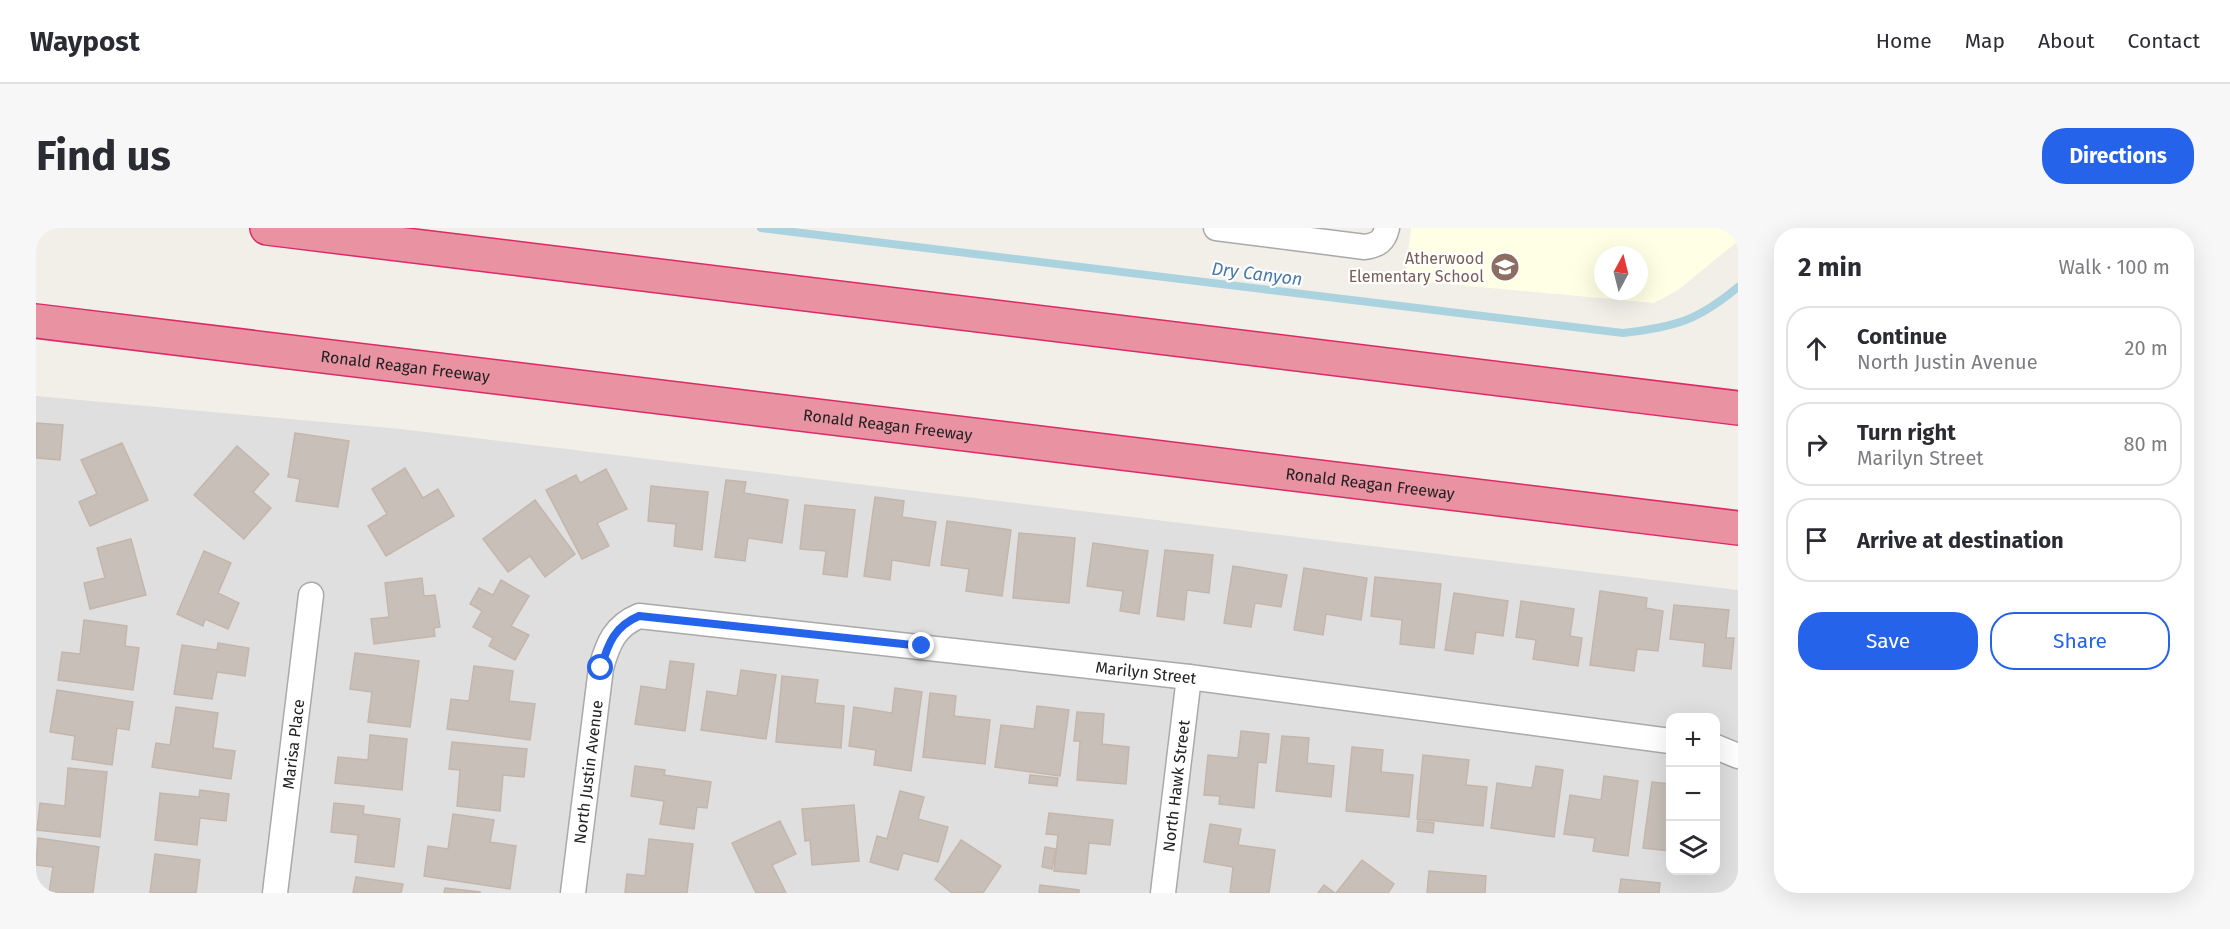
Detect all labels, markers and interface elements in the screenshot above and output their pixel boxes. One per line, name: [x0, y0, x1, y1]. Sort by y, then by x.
text: Waypost: [30, 25, 140, 58]
text: Home: [1876, 28, 1932, 54]
text: Map: [1965, 28, 2005, 54]
text: About: [2038, 28, 2095, 54]
text: Contact: [2128, 28, 2200, 54]
button: Directions: [2042, 128, 2194, 184]
text: Find us: [36, 131, 171, 181]
north arrow: [1594, 246, 1648, 300]
place label: Atherwood Elementary School: [1349, 249, 1484, 286]
school or university icon: Atherwood Elementary School: [1489, 251, 1521, 283]
text: 2 min: [1798, 252, 1862, 283]
text: Walk · 100 m: [2058, 255, 2170, 279]
water label: Dry Canyon: [1210, 258, 1304, 290]
text: Continue: [1857, 323, 1947, 350]
icon: ahead: [1800, 332, 1833, 365]
text: 20 m: [2125, 336, 2168, 360]
street label: Ronald Reagan Freeway: [320, 347, 491, 386]
text: North Justin Avenue: [1857, 350, 2038, 374]
street label: Ronald Reagan Freeway: [802, 405, 973, 445]
text: Turn right: [1857, 419, 1956, 446]
icon: right: [1800, 428, 1833, 461]
text: 80 m: [2123, 432, 2168, 456]
text: Marilyn Street: [1857, 446, 1984, 470]
street label: Ronald Reagan Freeway: [1284, 464, 1456, 503]
icon: arrive: [1800, 524, 1833, 557]
text: Arrive at destination: [1857, 527, 2064, 554]
button: Save: [1798, 612, 1978, 670]
button: Share: [1990, 612, 2170, 670]
route end: [908, 632, 934, 658]
route start: [587, 654, 613, 680]
street label: Marilyn Street: [1094, 658, 1198, 688]
street label: Marisa Place: [279, 698, 308, 790]
street label: North Justin Avenue: [570, 699, 607, 845]
map controls: [1666, 713, 1720, 875]
button: +: [1666, 713, 1720, 767]
street label: North Hawk Street: [1159, 719, 1194, 853]
button: −: [1666, 767, 1720, 821]
button: layers: [1666, 821, 1720, 875]

